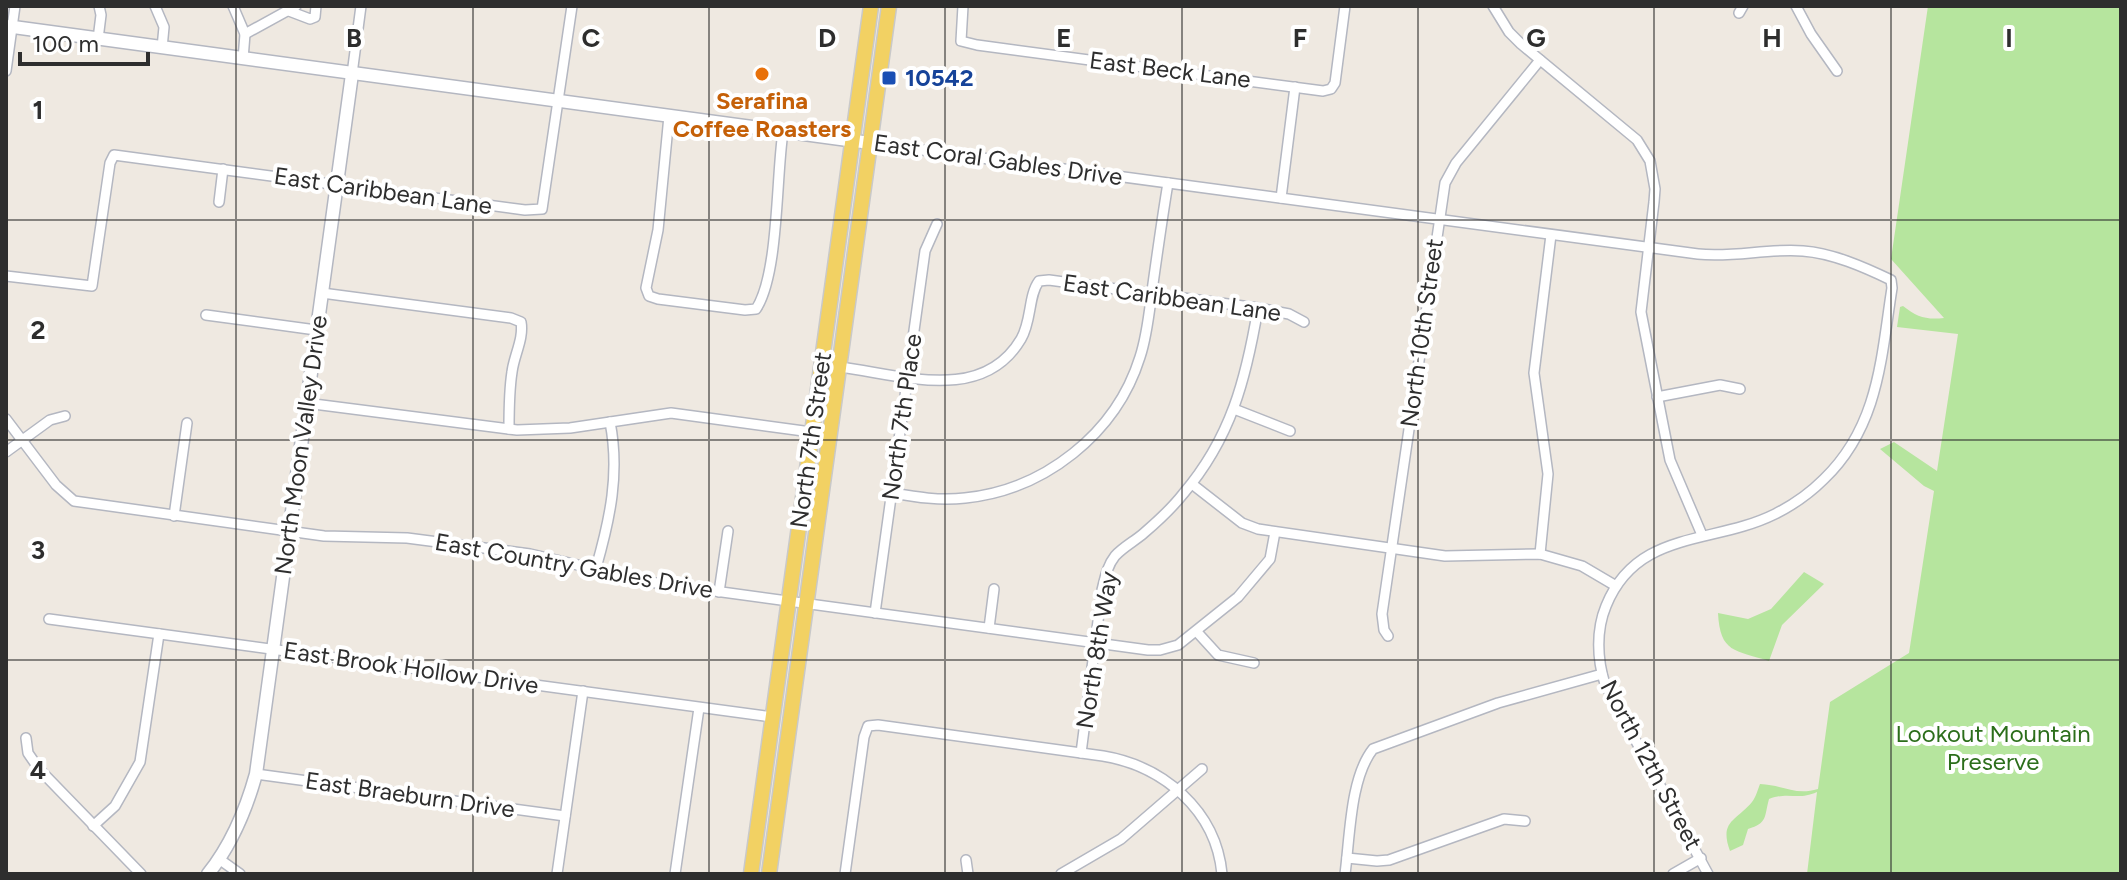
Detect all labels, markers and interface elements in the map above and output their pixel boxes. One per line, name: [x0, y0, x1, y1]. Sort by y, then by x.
scale bar: [20, 16, 148, 66]
text: B: [346, 22, 362, 54]
text: C: [582, 22, 601, 54]
text: D: [818, 22, 836, 54]
text: E: [1056, 22, 1072, 54]
text: F: [1293, 22, 1307, 54]
text: G: [1526, 22, 1546, 54]
text: H: [1762, 22, 1782, 54]
text: I: [2005, 22, 2013, 54]
text: 100 m: [32, 29, 99, 58]
street label: East Beck Lane: [1088, 45, 1252, 94]
place label: 10542: [905, 63, 974, 92]
marker: Serafina Coffee Roasters: [753, 65, 771, 83]
marker: 10542: [880, 69, 898, 87]
place label: Serafina Coffee Roasters: [673, 86, 851, 143]
text: 1: [33, 94, 43, 126]
street label: East Coral Gables Drive: [872, 128, 1124, 191]
street label: East Caribbean Lane: [272, 161, 494, 220]
street label: North 10th Street: [1394, 237, 1449, 429]
street label: East Caribbean Lane: [1061, 268, 1283, 327]
street label: North Moon Valley Drive: [268, 313, 333, 577]
text: 2: [30, 314, 46, 346]
street label: North 7th Place: [875, 332, 928, 502]
street label: North 7th Street: [784, 350, 837, 530]
street label: East Country Gables Drive: [433, 527, 715, 604]
text: 3: [31, 534, 45, 566]
street label: North 8th Way: [1070, 569, 1123, 731]
street label: East Brook Hollow Drive: [282, 635, 540, 700]
street label: North 12th Street: [1595, 675, 1708, 855]
park label: Lookout Mountain Preserve: [1895, 719, 2091, 776]
text: 4: [30, 754, 46, 786]
street label: East Braeburn Drive: [304, 765, 517, 824]

